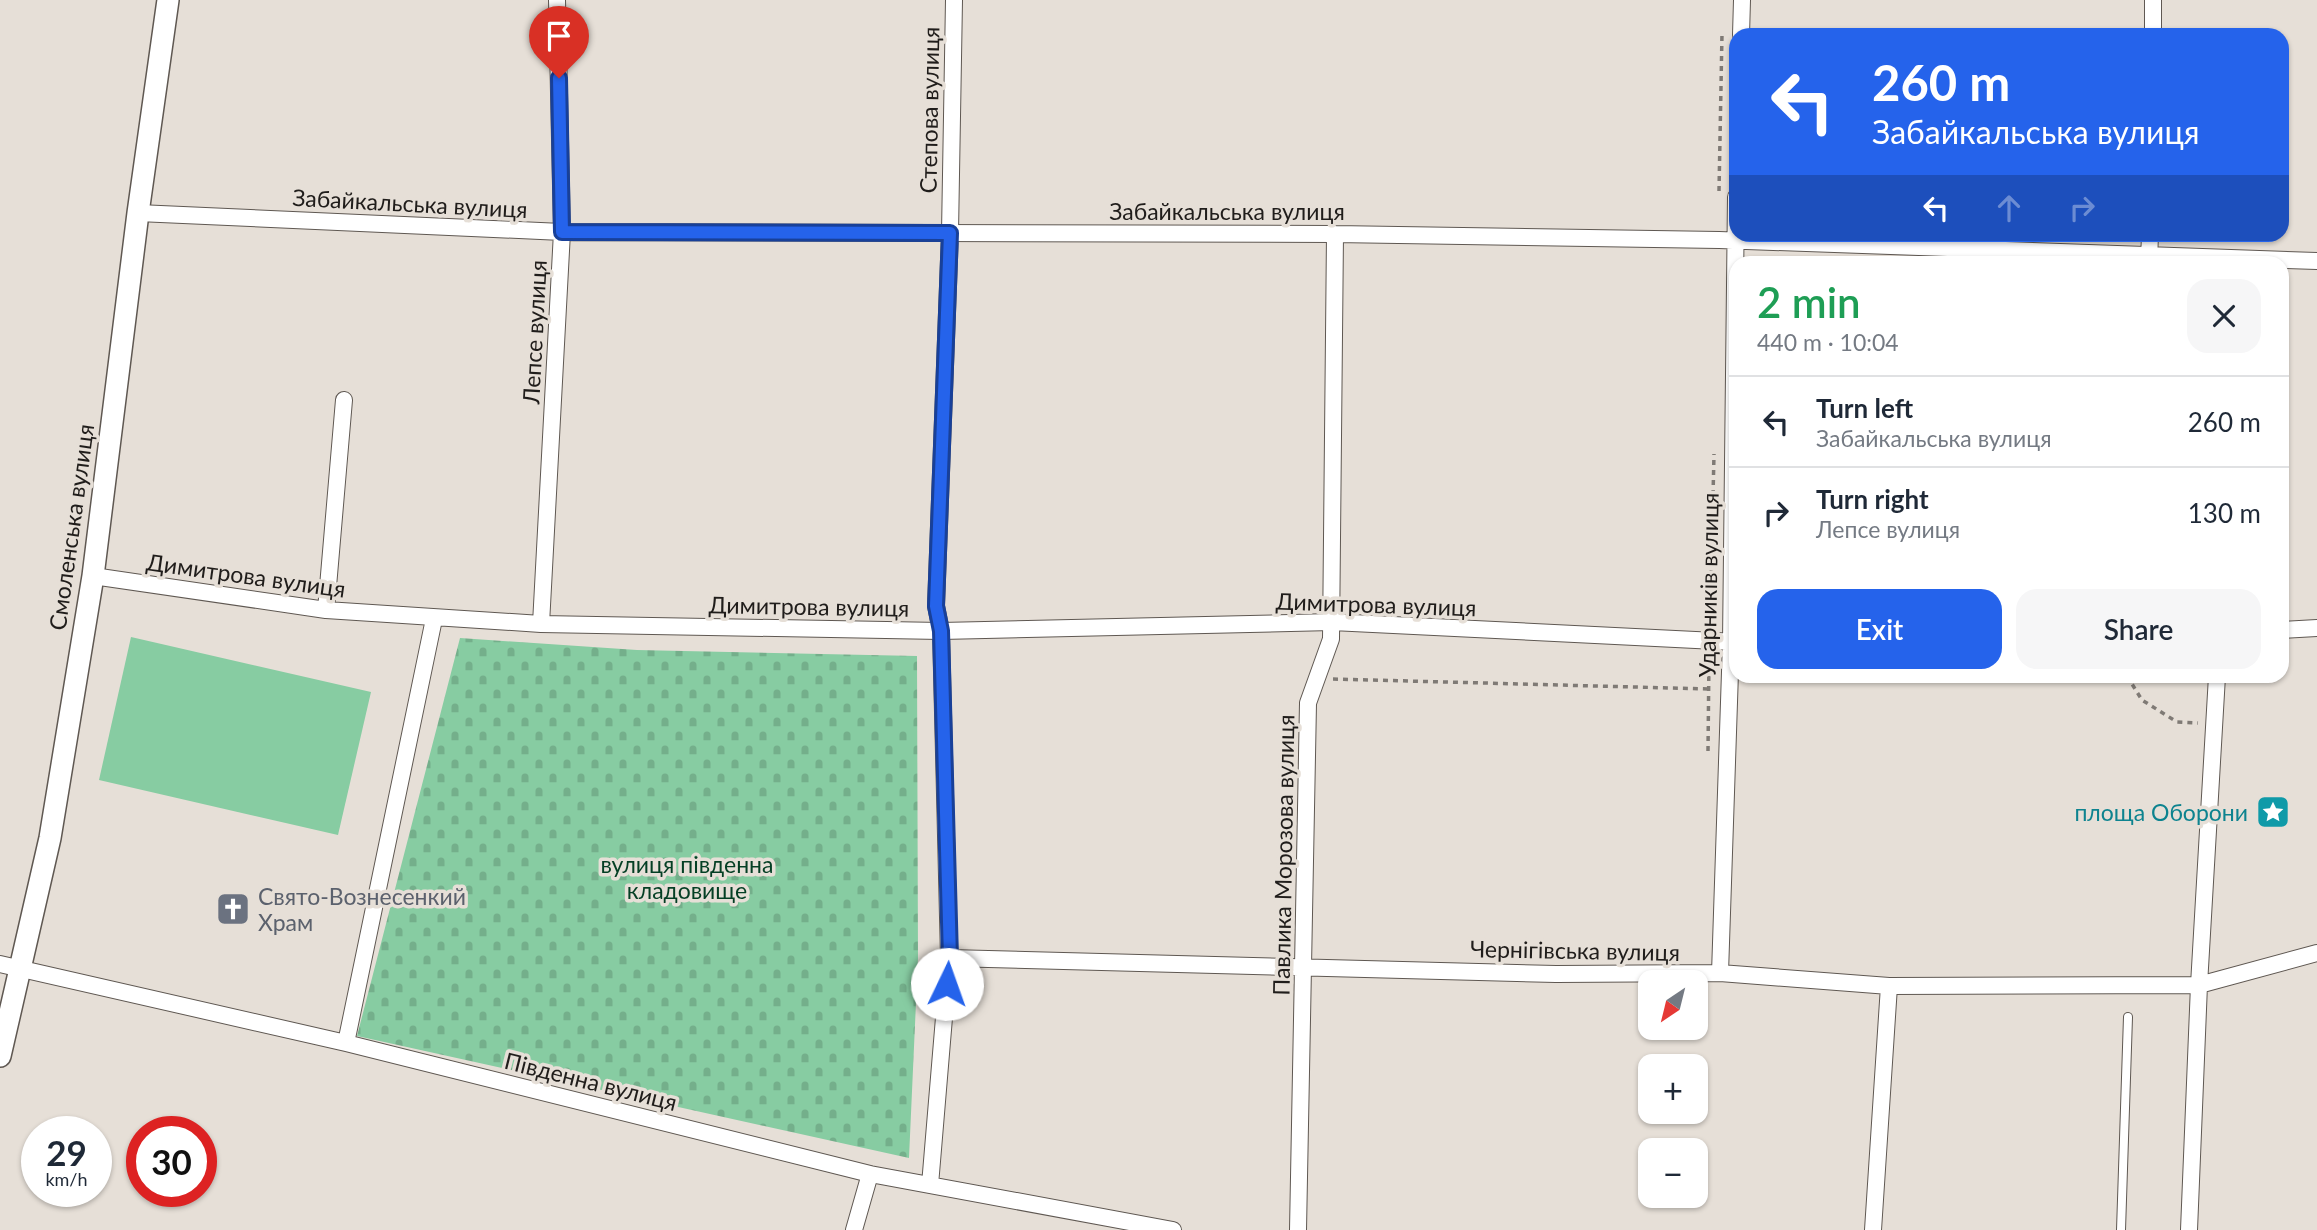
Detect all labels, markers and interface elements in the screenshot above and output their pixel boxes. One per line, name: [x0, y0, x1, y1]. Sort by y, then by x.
pin: [529, 6, 589, 78]
icon: arrive: [540, 17, 578, 55]
street label: Степова вулиця: [914, 26, 944, 194]
text: 260 m: [1872, 53, 2010, 111]
icon: left: [1757, 56, 1848, 147]
text: Забайкальська вулиця: [1872, 112, 2200, 151]
street label: Забайкальська вулиця: [292, 183, 528, 223]
icon: left: [1917, 189, 1955, 227]
icon: ahead: [1990, 189, 2028, 227]
icon: right: [2063, 189, 2101, 227]
street label: Забайкальська вулиця: [1109, 197, 1345, 225]
street label: Лепсе вулиця: [516, 259, 552, 406]
text: 2 min: [1757, 277, 1861, 327]
button: close: [2187, 279, 2261, 353]
text: 440 m · 10:04: [1757, 328, 1899, 356]
text: Turn left: [1816, 392, 1913, 424]
icon: left: [1757, 403, 1795, 441]
text: 260 m: [2188, 406, 2261, 438]
street label: Смоленська вулиця: [43, 422, 99, 632]
text: Забайкальська вулиця: [1816, 424, 2051, 452]
text: Turn right: [1816, 483, 1929, 515]
street label: Ударників вулиця: [1692, 492, 1724, 678]
icon: right: [1757, 494, 1795, 532]
text: 130 m: [2188, 497, 2261, 529]
text: Лепсе вулиця: [1816, 515, 1960, 543]
street label: Димитрова вулиця: [145, 547, 347, 603]
street label: Димитрова вулиця: [1275, 587, 1477, 621]
button: Exit: [1757, 589, 2002, 669]
button: Share: [2016, 589, 2261, 669]
street label: Димитрова вулиця: [708, 590, 910, 622]
street label: Павлика Морозова вулиця: [1267, 714, 1299, 996]
place icon: площа Оборони: [2254, 793, 2292, 831]
place label: площа Оборони: [2074, 798, 2248, 826]
park label: вулиця південна кладовище: [600, 850, 774, 904]
place label: Свято-Вознесенкий Храм: [258, 882, 466, 936]
church icon: Свято-Вознесенкий Храм: [214, 890, 252, 928]
street label: Чернігівська вулиця: [1470, 934, 1680, 966]
position arrow: [910, 947, 984, 1021]
north arrow: [1638, 970, 1708, 1040]
map controls: [1638, 970, 1708, 1208]
street label: Південна вулиця: [502, 1046, 680, 1116]
button: +: [1638, 1054, 1708, 1124]
speed limit sign: 30: [126, 1116, 217, 1207]
text: 29: [46, 1131, 87, 1173]
button: −: [1638, 1138, 1708, 1208]
text: km/h: [45, 1168, 88, 1190]

